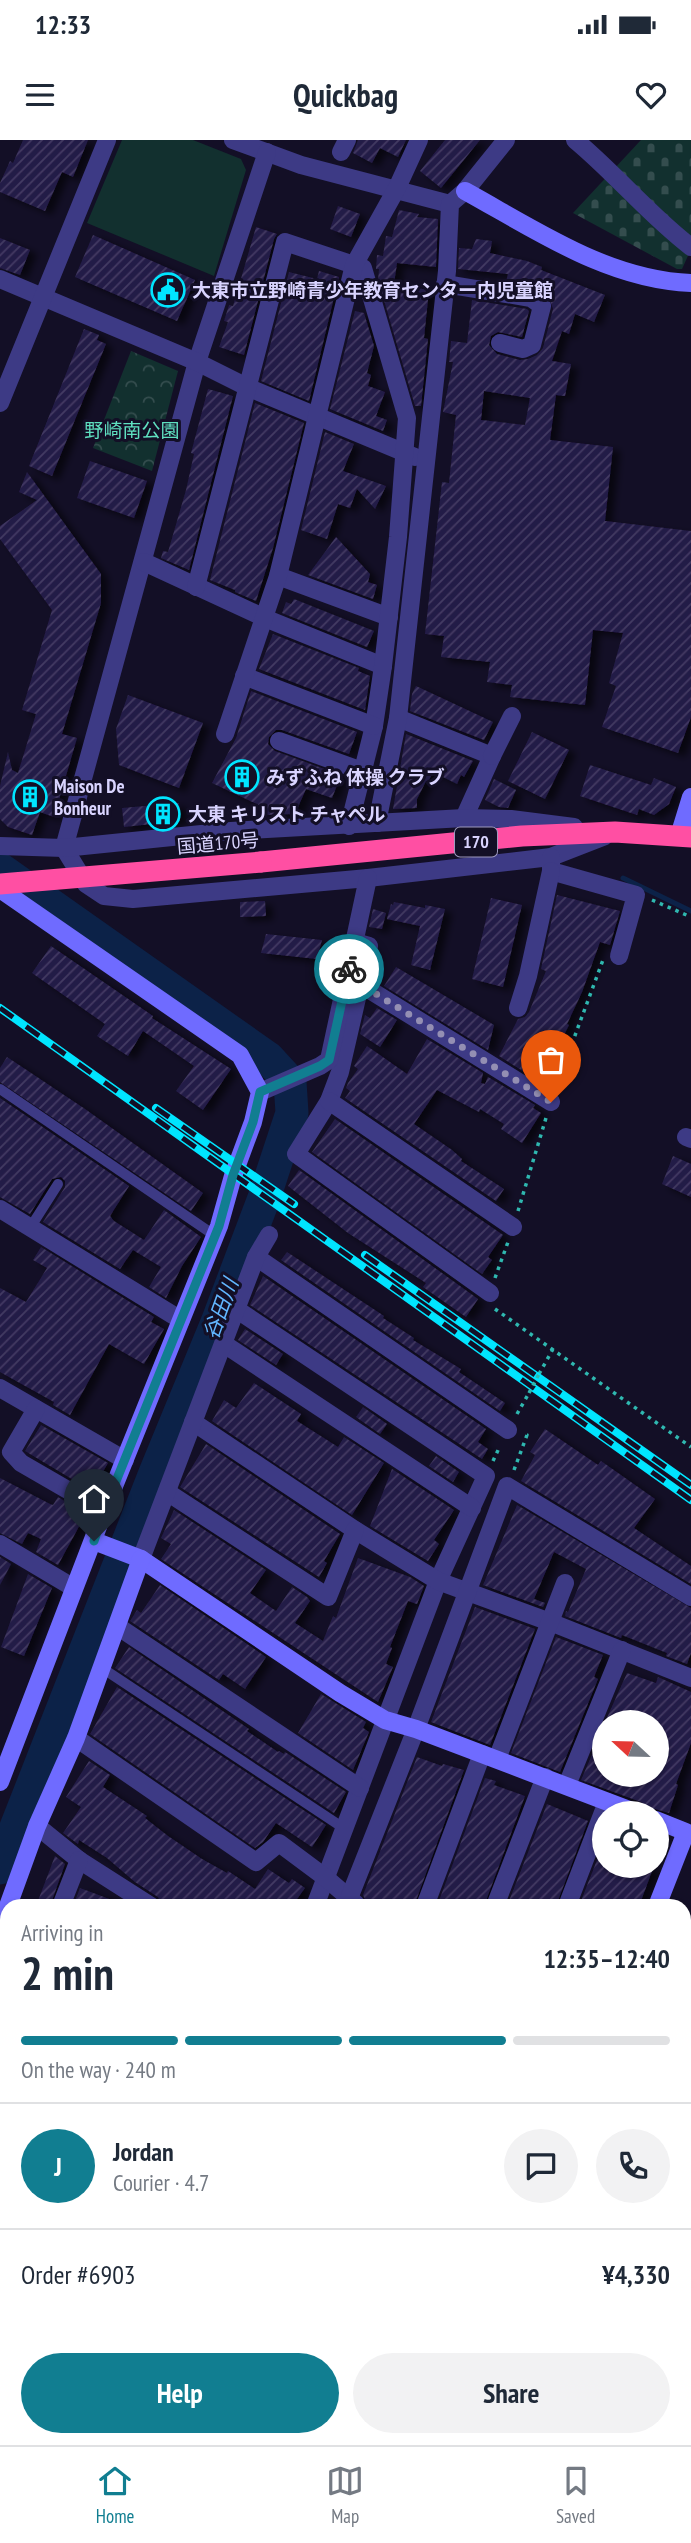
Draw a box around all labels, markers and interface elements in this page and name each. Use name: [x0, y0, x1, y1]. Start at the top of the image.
text: 12:33: [35, 8, 91, 41]
text: Quickbag: [293, 74, 398, 116]
icon: menu: [21, 76, 59, 114]
icon: heart: [632, 76, 670, 114]
public building icon: 大東市立野崎青少年教育センター内児童館: [149, 271, 187, 309]
place label: 大東市立野崎青少年教育センター内児童館: [192, 278, 553, 302]
park label: 野崎南公園: [84, 418, 180, 442]
building icon: みずふね 体操 クラブ: [223, 758, 261, 796]
place label: みずふね 体操 クラブ: [266, 765, 445, 789]
place label: Maison De Bonheur: [54, 774, 125, 820]
building icon: Maison De Bonheur: [11, 778, 49, 816]
building icon: 大東 キリスト チャペル: [144, 795, 182, 833]
place label: 大東 キリスト チャペル: [188, 802, 386, 826]
street label: 国道170号: [176, 827, 260, 859]
road number: 170: [455, 828, 497, 856]
courier: [314, 934, 384, 1004]
icon: bike: [330, 950, 368, 988]
pin: [521, 1030, 581, 1102]
icon: bag: [532, 1041, 570, 1079]
water label: 谷田川: [197, 1273, 245, 1343]
pin: [64, 1469, 124, 1541]
icon: home: [75, 1480, 113, 1518]
north arrow: [592, 1710, 668, 1787]
map controls: [592, 1710, 669, 1878]
button: locate: [592, 1801, 669, 1878]
text: Arriving in: [21, 1918, 103, 1947]
text: 12:35–12:40: [543, 1942, 670, 1975]
text: 2 min: [21, 1943, 114, 2003]
text: On the way · 240 m: [21, 2055, 176, 2084]
button: chat: [504, 2129, 578, 2203]
button: phone: [596, 2129, 670, 2203]
text: Jordan: [113, 2135, 174, 2168]
text: J: [54, 2150, 62, 2183]
text: Courier · 4.7: [113, 2168, 209, 2197]
text: Order #6903: [21, 2258, 136, 2291]
text: ¥4,330: [602, 2258, 670, 2291]
button: Help: [21, 2353, 339, 2433]
button: Share: [353, 2353, 670, 2433]
tab: Home: [96, 2462, 134, 2528]
tab: Map: [326, 2462, 364, 2528]
tab: Saved: [556, 2462, 595, 2528]

